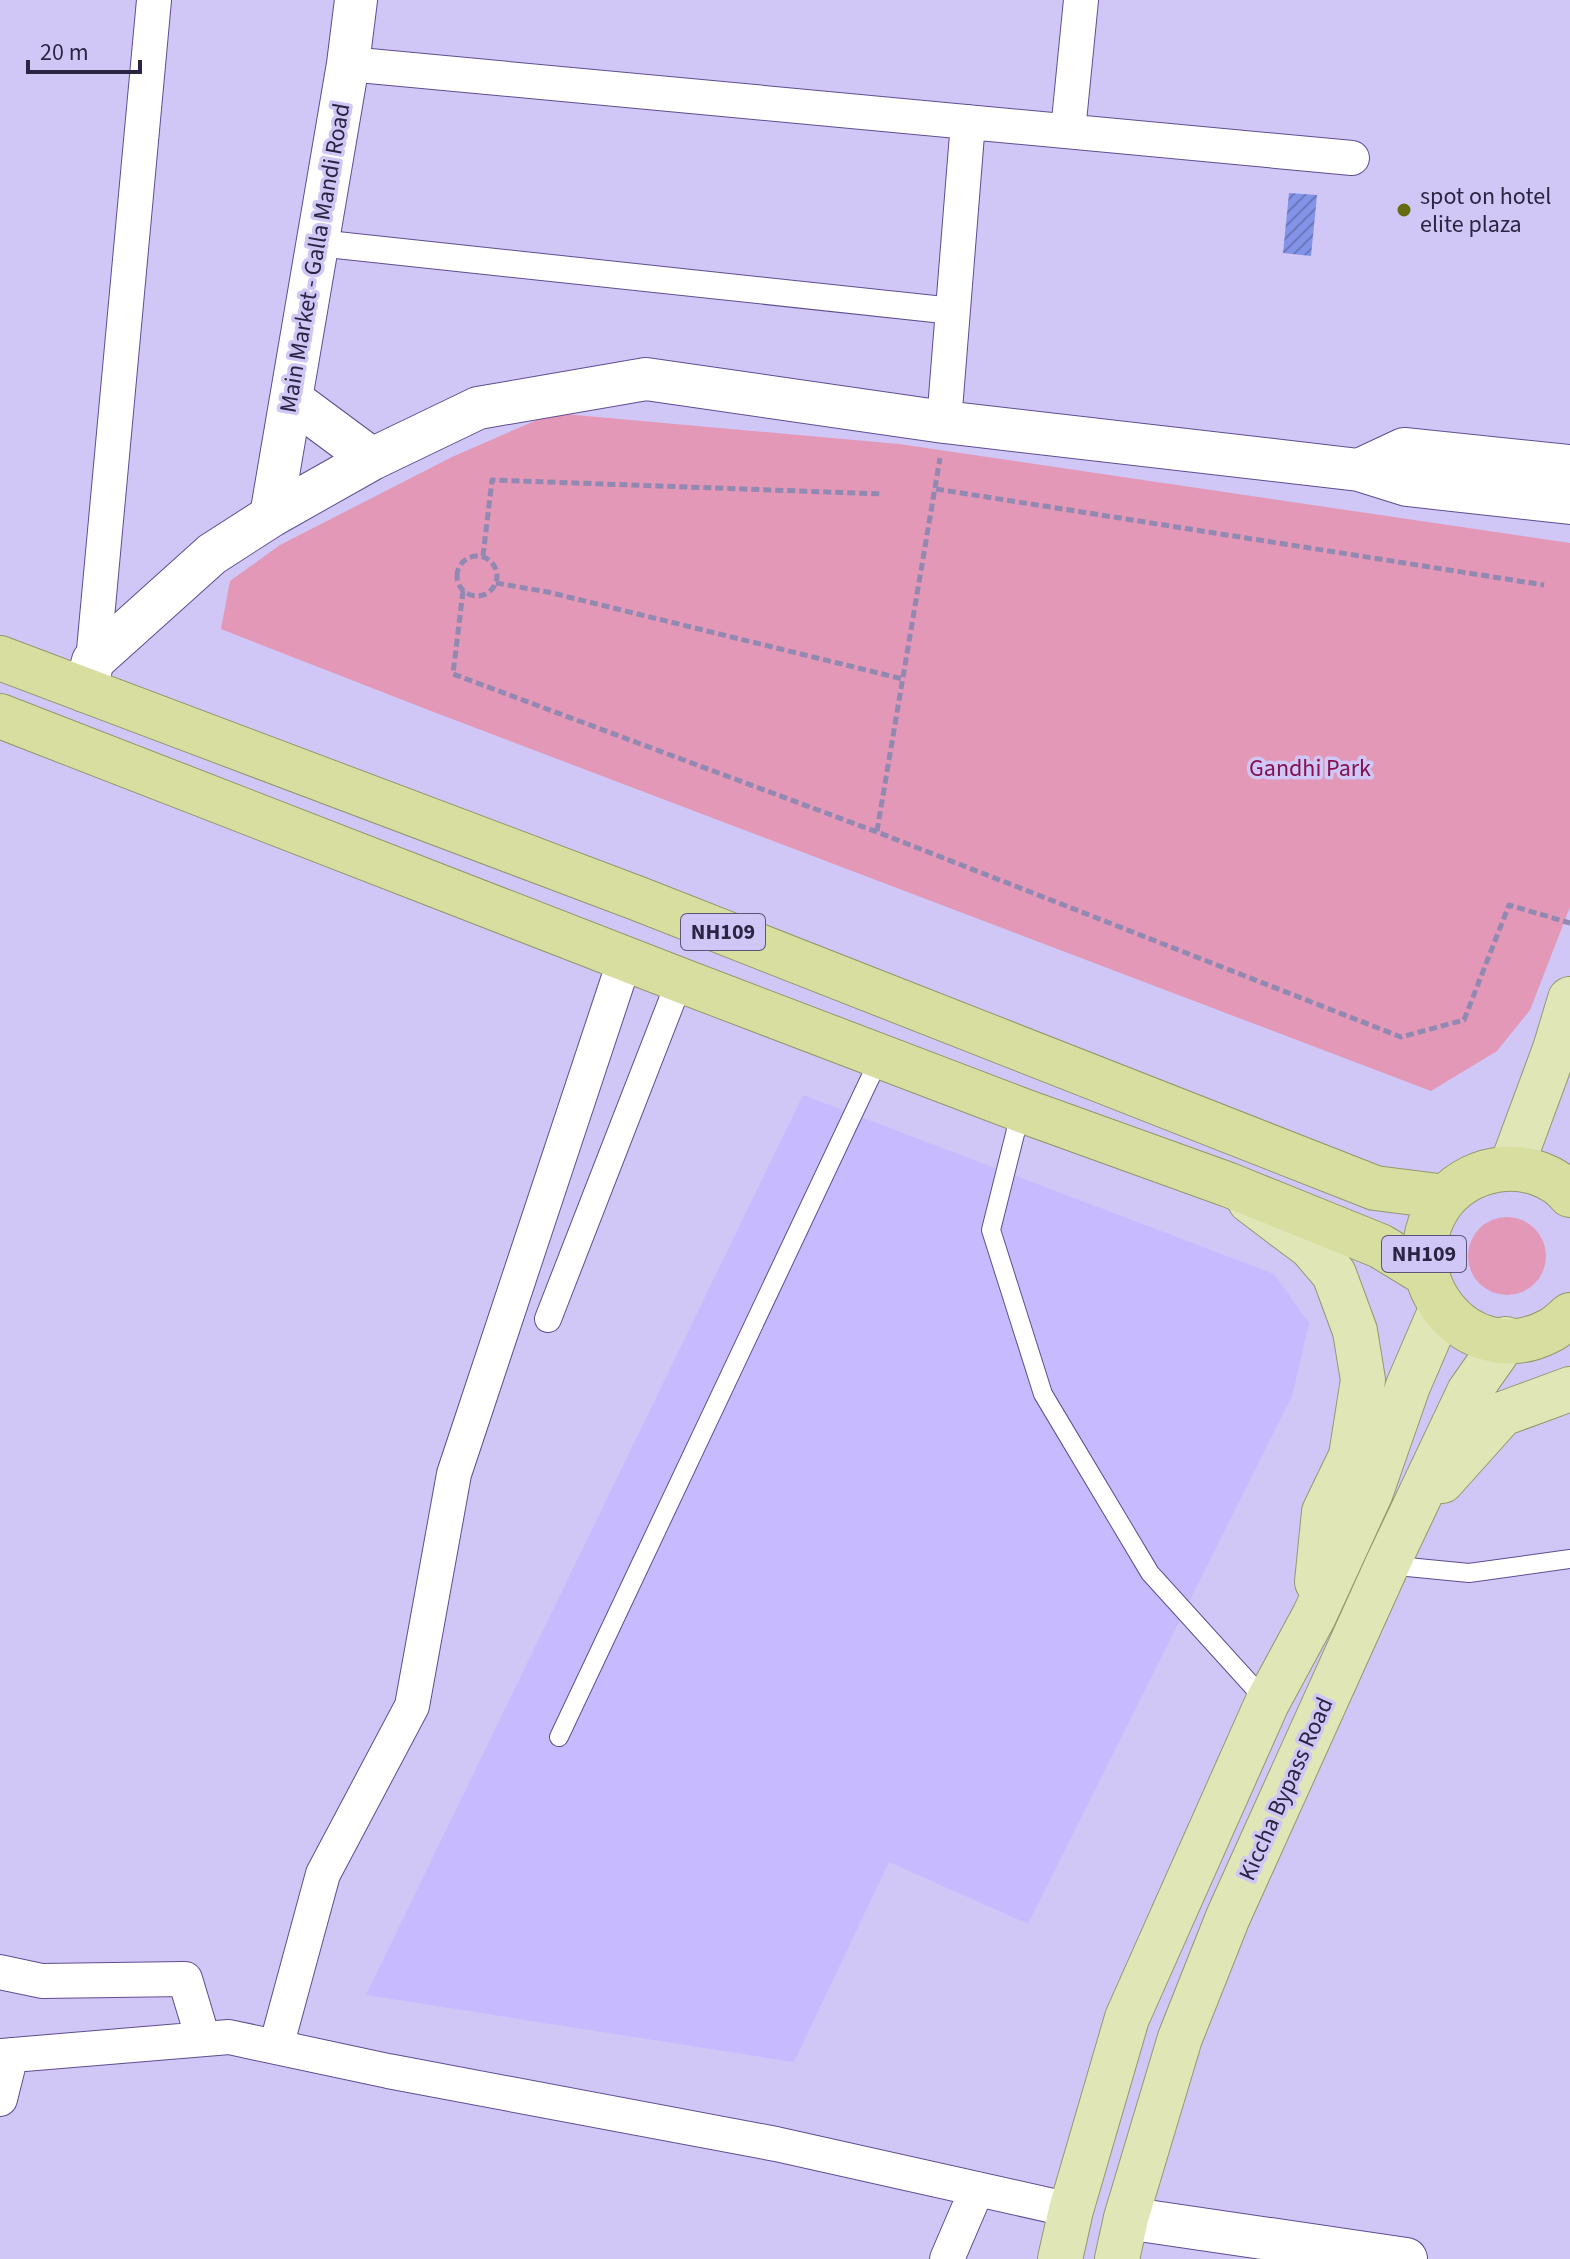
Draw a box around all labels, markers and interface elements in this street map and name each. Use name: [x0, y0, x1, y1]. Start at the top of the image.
scale bar: [28, 24, 140, 74]
text: 20 m: [40, 35, 89, 70]
street label: Main Market - Galla Mandi Road: [271, 100, 359, 416]
place label: spot on hotel elite plaza: [1420, 179, 1551, 242]
marker: spot on hotel elite plaza: [1395, 201, 1413, 219]
park label: Gandhi Park: [1249, 751, 1371, 786]
road number: NH109: [681, 914, 765, 950]
road number: NH109: [1382, 1236, 1466, 1272]
street label: Kiccha Bypass Road: [1230, 1692, 1342, 1886]

